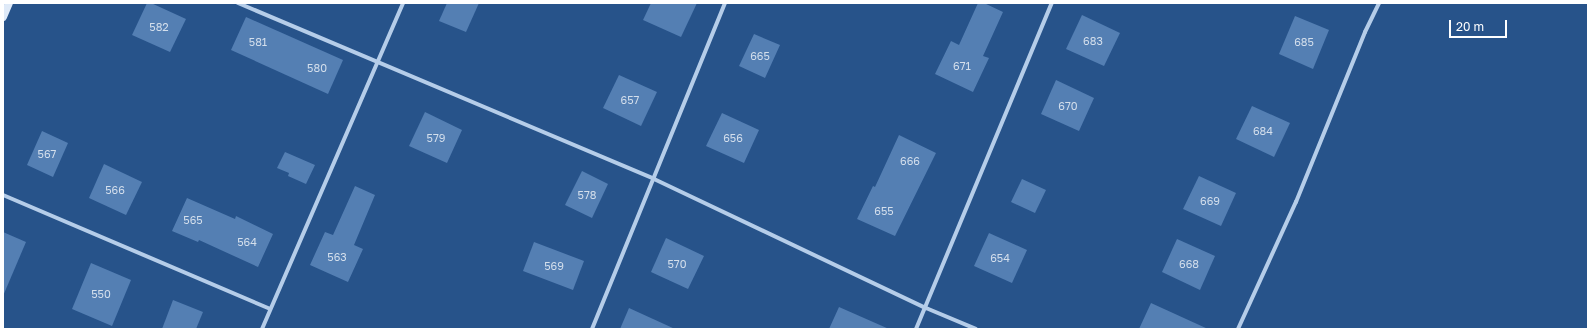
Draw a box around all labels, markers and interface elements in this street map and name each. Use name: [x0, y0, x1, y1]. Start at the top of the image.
scale bar: [1451, 12, 1509, 38]
text: 20 m: [1456, 19, 1484, 34]
house number: 582: [149, 20, 169, 34]
house number: 683: [1083, 34, 1103, 48]
house number: 581: [249, 35, 267, 49]
house number: 685: [1294, 35, 1314, 49]
house number: 665: [750, 49, 770, 63]
house number: 671: [953, 59, 971, 73]
house number: 580: [307, 61, 327, 75]
house number: 657: [621, 93, 639, 107]
house number: 670: [1058, 99, 1078, 113]
house number: 684: [1253, 124, 1273, 138]
house number: 579: [427, 131, 445, 145]
house number: 656: [723, 131, 743, 145]
house number: 567: [38, 147, 56, 161]
house number: 666: [900, 154, 920, 168]
house number: 566: [105, 183, 125, 197]
house number: 578: [578, 188, 596, 202]
house number: 669: [1200, 194, 1220, 208]
house number: 655: [874, 204, 894, 218]
house number: 565: [183, 213, 203, 227]
house number: 564: [237, 235, 257, 249]
house number: 563: [327, 250, 347, 264]
house number: 654: [990, 251, 1010, 265]
house number: 570: [667, 257, 687, 271]
house number: 668: [1179, 257, 1199, 271]
house number: 569: [544, 259, 564, 273]
house number: 550: [91, 287, 111, 301]

